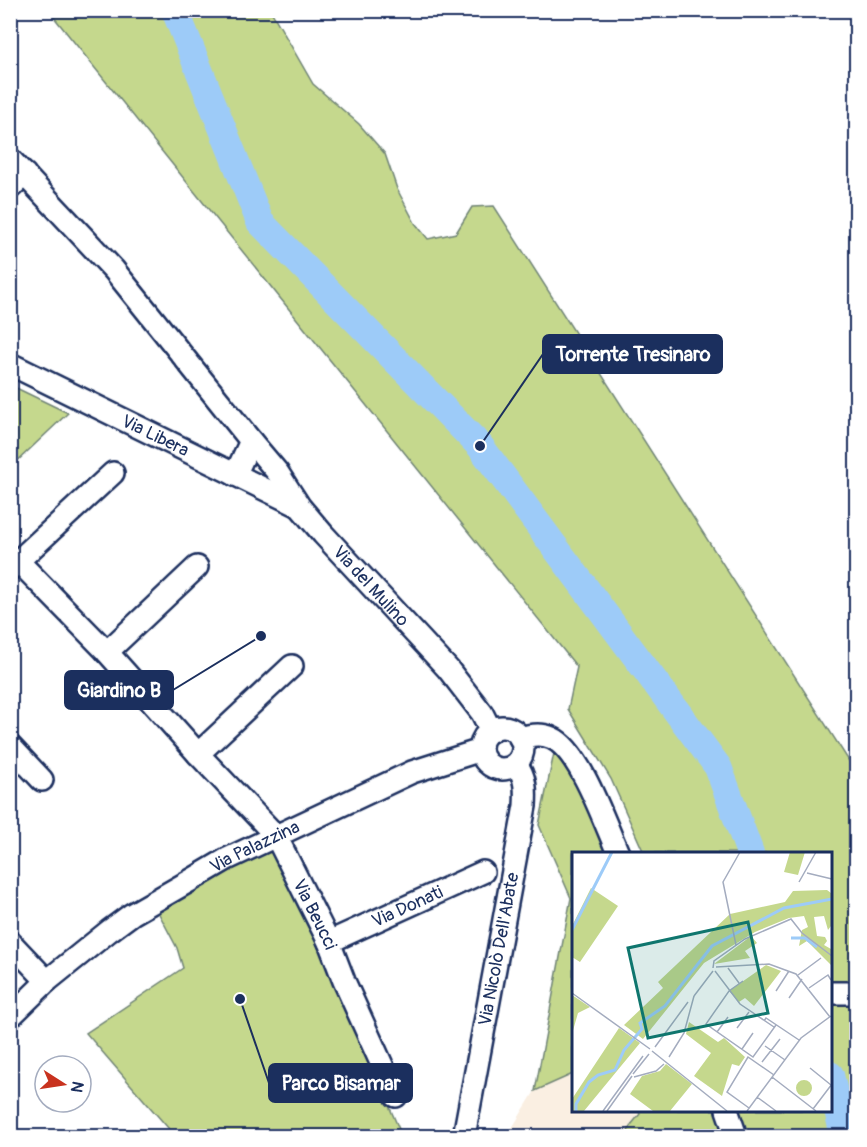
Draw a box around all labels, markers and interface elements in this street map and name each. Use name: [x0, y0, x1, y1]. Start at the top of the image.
callout: Torrente Tresinaro: [543, 335, 722, 373]
text: Torrente Tresinaro: [554, 342, 711, 367]
street label: Via Libera: [118, 409, 193, 462]
street label: Via del Mulino: [328, 541, 414, 631]
callout: Giardino B: [65, 671, 173, 709]
text: Giardino B: [77, 678, 161, 703]
street label: Via Palazzina: [206, 815, 303, 878]
inset map: [572, 852, 831, 1111]
street label: Via Nicolò Dell'Abate: [473, 871, 524, 1028]
street label: Via Beucci: [288, 875, 342, 953]
street label: Via Donati: [368, 880, 446, 933]
north arrow: [33, 1054, 93, 1114]
callout: Parco Bisamar: [269, 1064, 412, 1102]
text: Parco Bisamar: [281, 1071, 401, 1096]
text: N: [66, 1080, 88, 1094]

